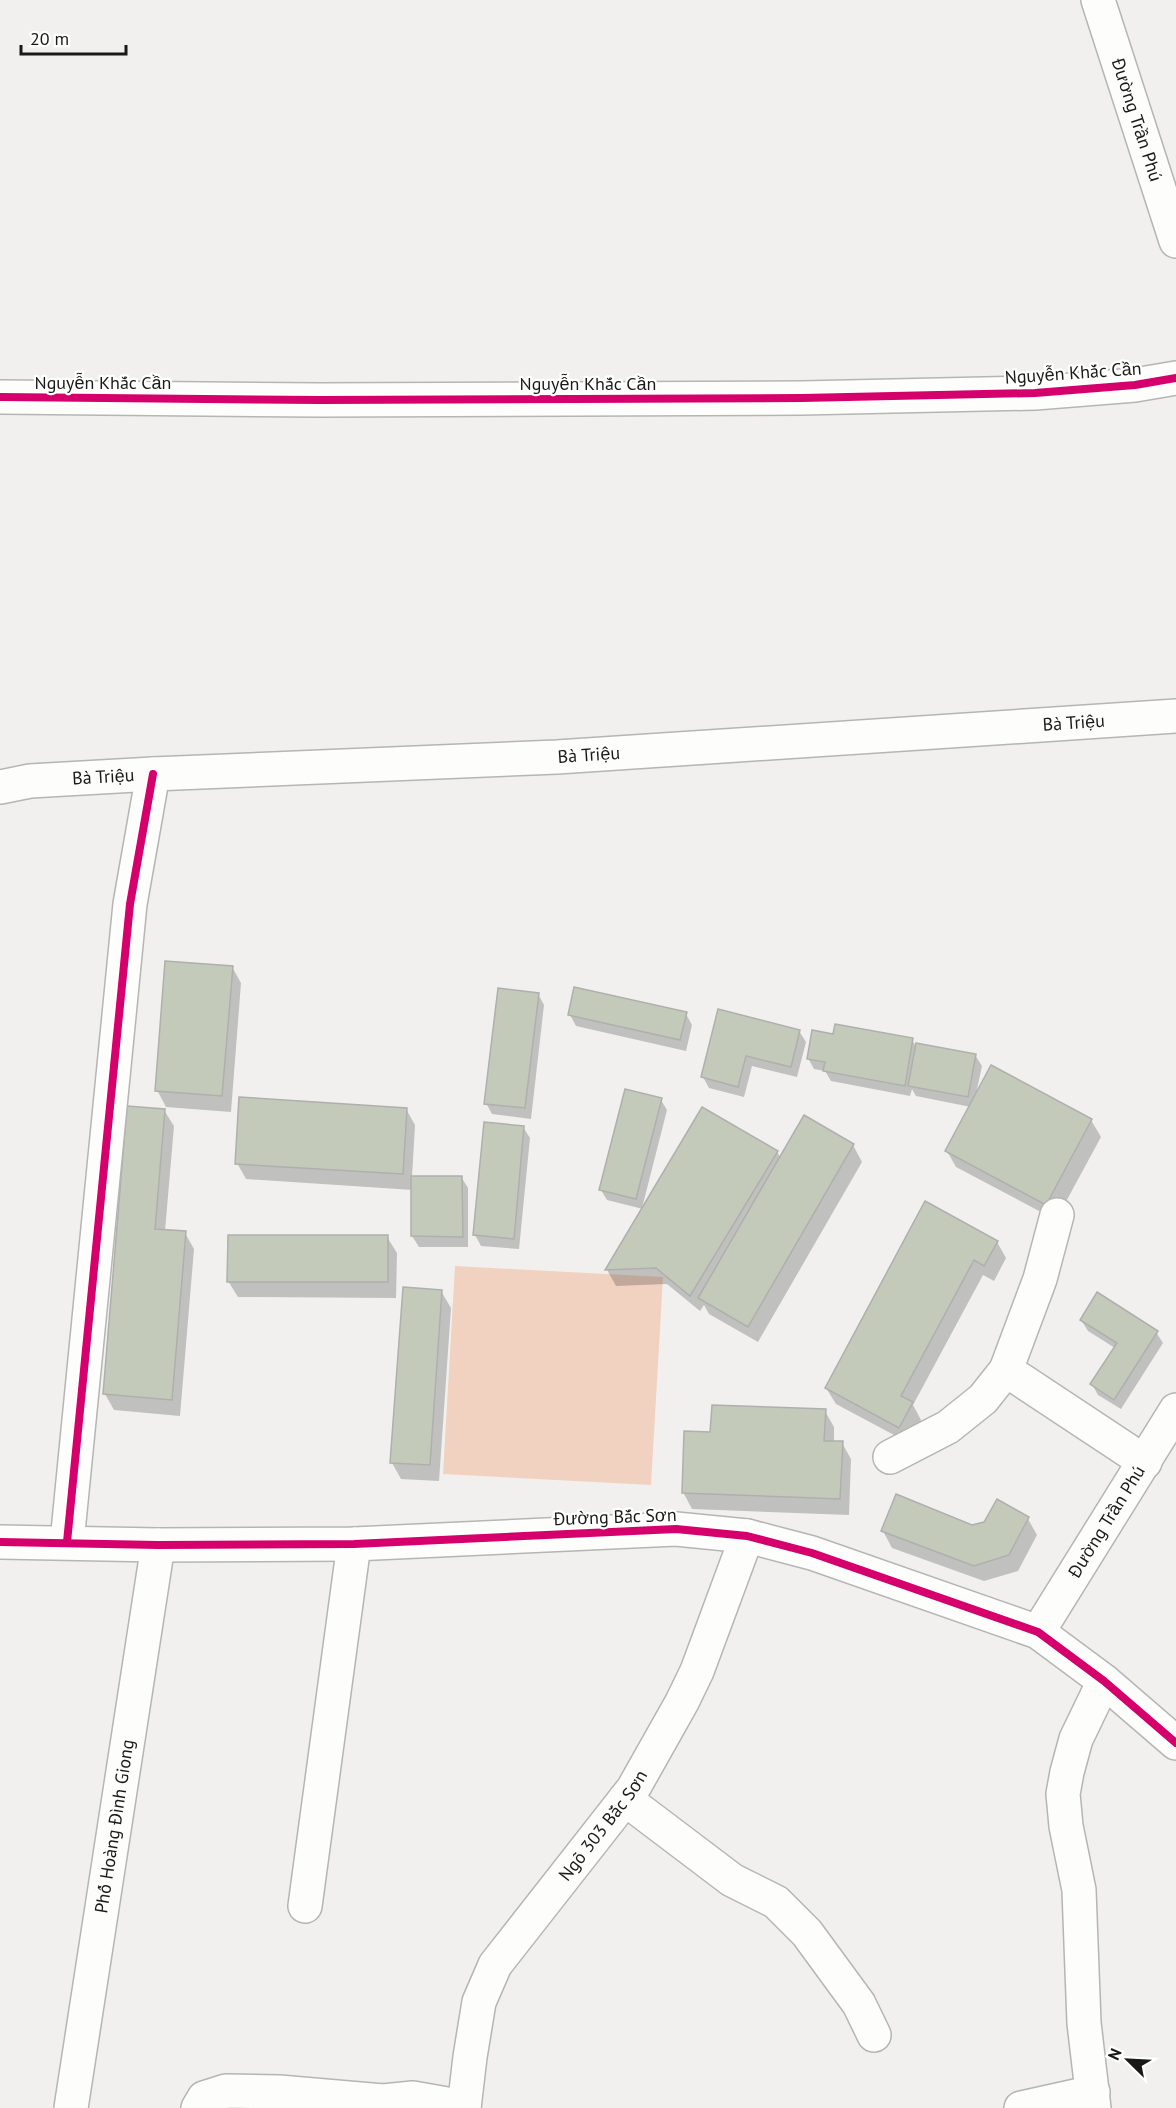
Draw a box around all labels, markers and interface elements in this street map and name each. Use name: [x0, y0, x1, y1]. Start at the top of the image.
scale bar: [21, 18, 126, 56]
text: 20 m: [30, 27, 69, 50]
street label: Đường Trần Phú: [1106, 54, 1168, 184]
street label: Nguyễn Khắc Cần: [1004, 356, 1142, 389]
street label: Nguyễn Khắc Cần: [35, 371, 171, 394]
street label: Nguyễn Khắc Cần: [520, 372, 656, 395]
street label: Bà Triệu: [1042, 709, 1106, 736]
street label: Bà Triệu: [557, 741, 621, 768]
street label: Bà Triệu: [71, 763, 135, 790]
street label: Đường Trần Phú: [1062, 1461, 1150, 1583]
street label: Đường Bắc Sơn: [552, 1503, 677, 1530]
street label: Phố Hoàng Đình Giong: [89, 1738, 139, 1915]
street label: Ngõ 303 Bắc Sơn: [553, 1766, 652, 1885]
north arrow: [1098, 2030, 1158, 2090]
text: N: [1103, 2045, 1126, 2063]

